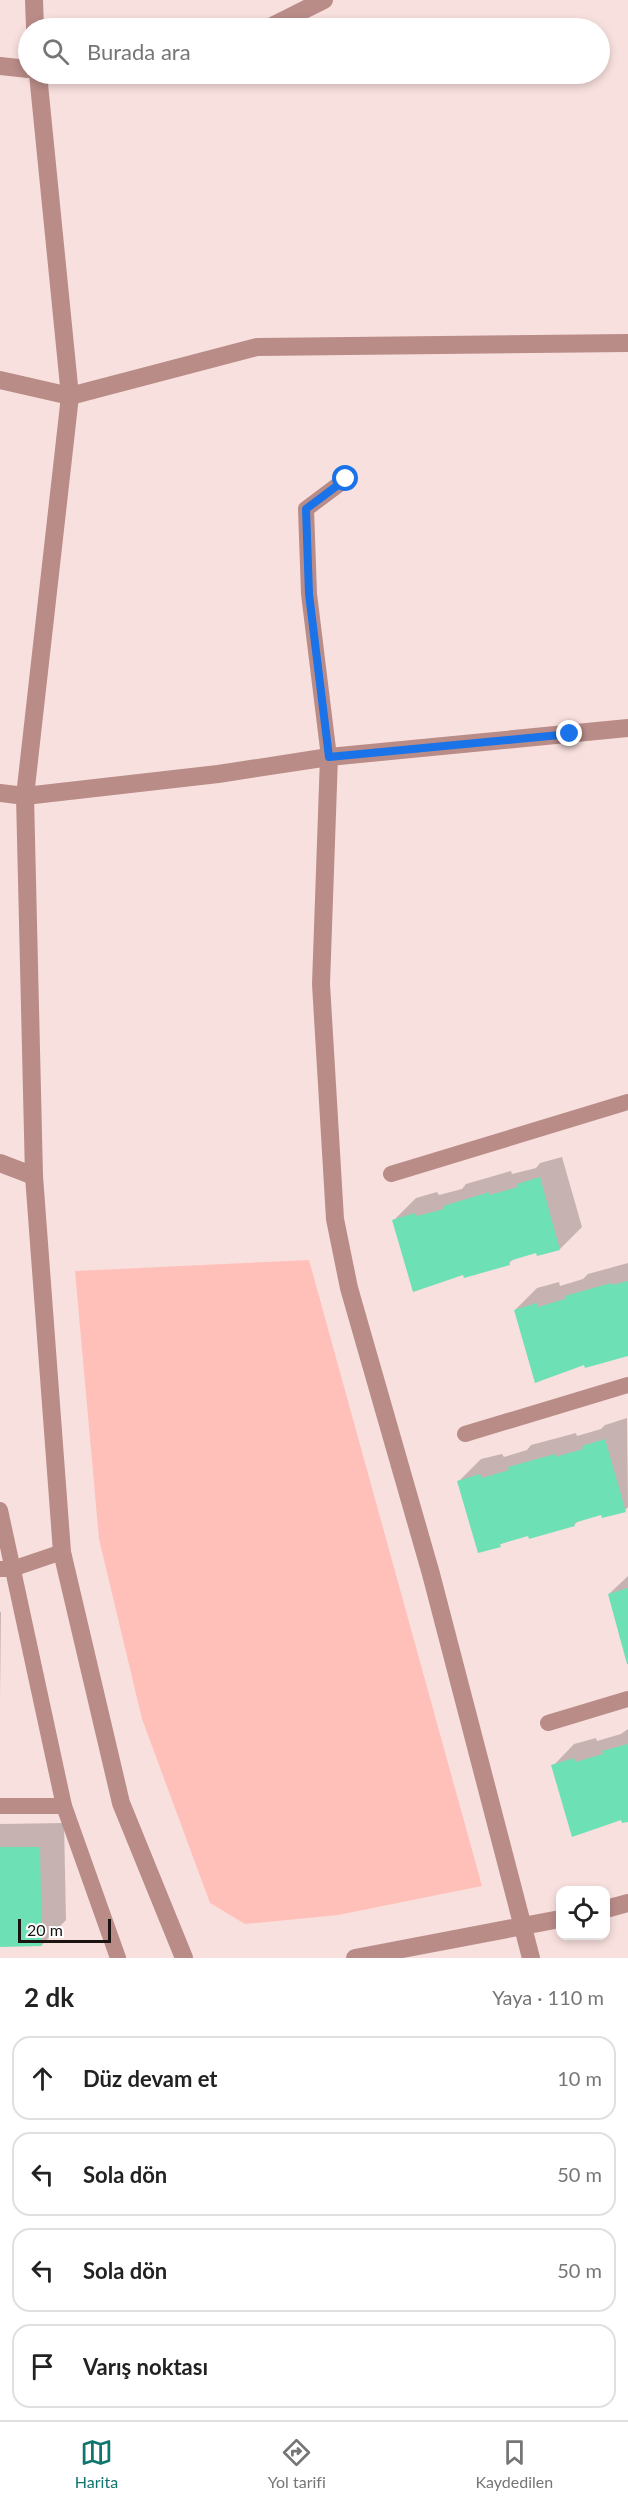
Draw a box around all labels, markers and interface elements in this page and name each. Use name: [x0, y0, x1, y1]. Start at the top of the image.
search box: [18, 18, 610, 84]
icon: search: [39, 35, 72, 68]
text: Burada ara: [87, 38, 191, 65]
route start: [332, 465, 358, 491]
route end: [556, 720, 582, 746]
map controls: [556, 1886, 610, 1940]
button: locate: [556, 1886, 610, 1940]
scale bar: [18, 1916, 111, 1944]
text: 20 m: [27, 1920, 63, 1939]
text: 2 dk: [24, 1981, 74, 2013]
text: Yaya · 110 m: [492, 1985, 604, 2009]
icon: ahead: [26, 2062, 59, 2095]
text: Düz devam et: [83, 2065, 218, 2092]
text: 10 m: [557, 2066, 602, 2090]
icon: left: [26, 2158, 59, 2191]
text: Sola dön: [83, 2161, 167, 2188]
text: 50 m: [557, 2162, 602, 2186]
icon: left: [26, 2254, 59, 2287]
text: Sola dön: [83, 2257, 167, 2284]
text: 50 m: [557, 2258, 602, 2282]
icon: arrive: [26, 2350, 59, 2383]
text: Varış noktası: [83, 2353, 208, 2380]
tab: Harita: [75, 2436, 118, 2491]
tab: Yol tarifi: [268, 2436, 326, 2491]
tab: Kaydedilen: [475, 2436, 553, 2491]

